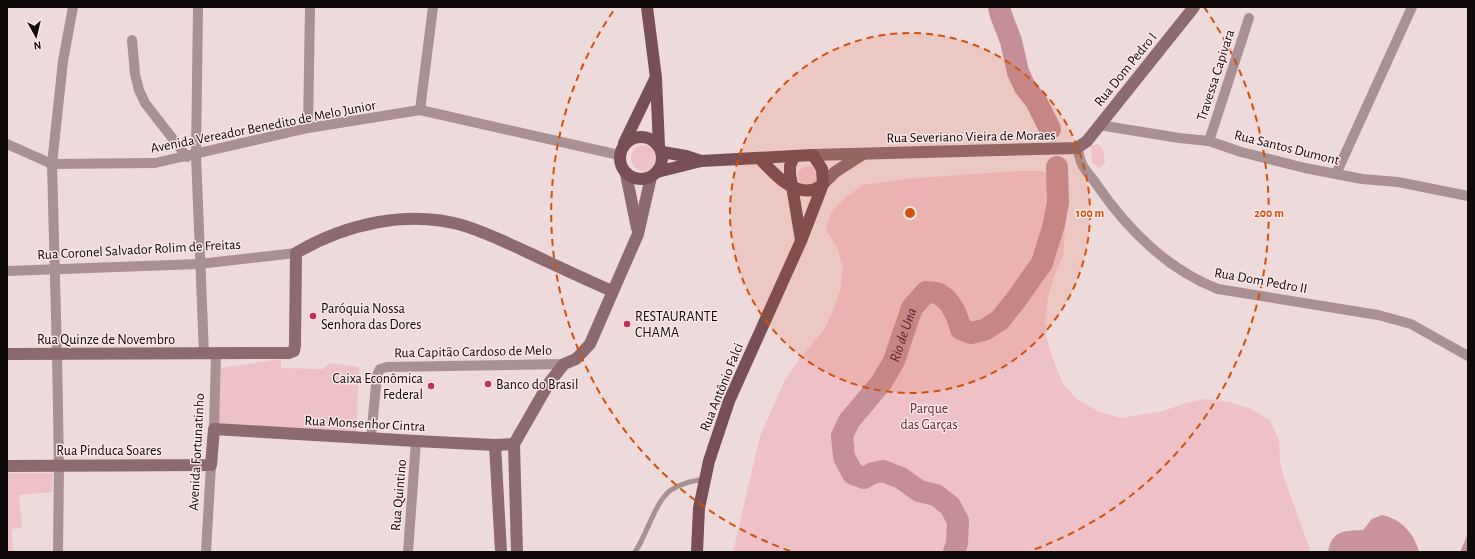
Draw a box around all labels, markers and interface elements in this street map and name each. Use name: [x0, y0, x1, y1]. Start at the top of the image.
north arrow: [16, 16, 56, 56]
street label: Travessa Capivara: [1195, 27, 1237, 123]
street label: Rua Dom Pedro I: [1092, 30, 1160, 109]
text: N: [33, 39, 42, 51]
street label: Avenida Vereador Benedito de Melo Junior: [149, 98, 377, 156]
street label: Rua Santos Dumont: [1233, 128, 1341, 168]
street label: Rua Severiano Vieira de Moraes: [886, 129, 1056, 145]
centre of rings: [903, 206, 917, 220]
text: 100 m: [1076, 207, 1104, 219]
text: 200 m: [1254, 207, 1284, 219]
street label: Rua Coronel Salvador Rolim de Freitas: [37, 238, 241, 262]
street label: Rua Dom Pedro II: [1213, 266, 1308, 296]
place label: Paróquia Nossa Senhora das Dores: [321, 302, 421, 332]
water label: Rio de Una: [887, 306, 919, 364]
place label: RESTAURANTE CHAMA: [635, 310, 718, 340]
marker: Paróquia Nossa Senhora das Dores: [308, 311, 318, 321]
marker: RESTAURANTE CHAMA: [622, 319, 632, 329]
street label: Rua Quinze de Novembro: [37, 333, 175, 347]
street label: Rua Antônio Falci: [698, 341, 746, 433]
street label: Rua Capitão Cardoso de Melo: [394, 344, 552, 360]
place label: Caixa Econômica Federal: [333, 372, 424, 402]
place label: Banco do Brasil: [496, 378, 578, 392]
marker: Banco do Brasil: [483, 379, 493, 389]
marker: Caixa Econômica Federal: [426, 381, 436, 391]
street label: Avenida Fortunatinho: [187, 393, 207, 511]
park label: Parque das Garças: [900, 402, 958, 432]
street label: Rua Monsenhor Cintra: [304, 414, 426, 434]
street label: Rua Pinduca Soares: [56, 444, 162, 458]
street label: Rua Quintino: [389, 458, 409, 532]

